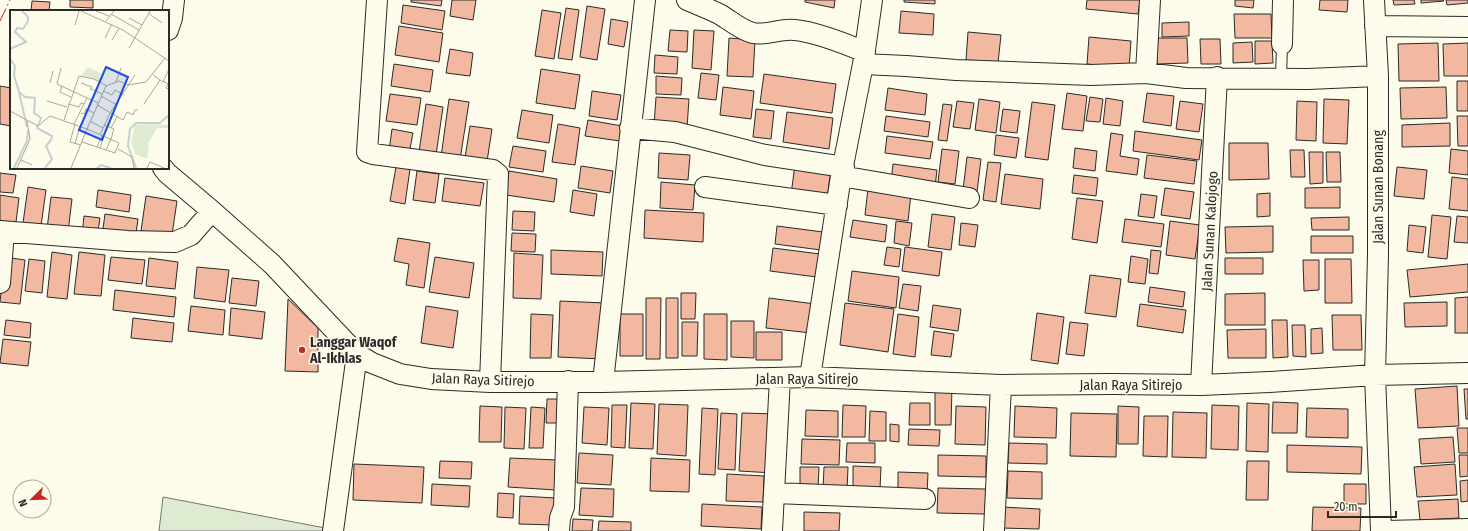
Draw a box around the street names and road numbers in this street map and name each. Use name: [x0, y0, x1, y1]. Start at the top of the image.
street label: Jalan Sunan Bonang: [1370, 130, 1387, 244]
street label: Jalan Sunan Kalojogo: [1198, 170, 1222, 292]
street label: Jalan Raya Sitirejo: [431, 370, 535, 390]
street label: Jalan Raya Sitirejo: [756, 371, 858, 388]
street label: Jalan Raya Sitirejo: [1080, 377, 1182, 394]

